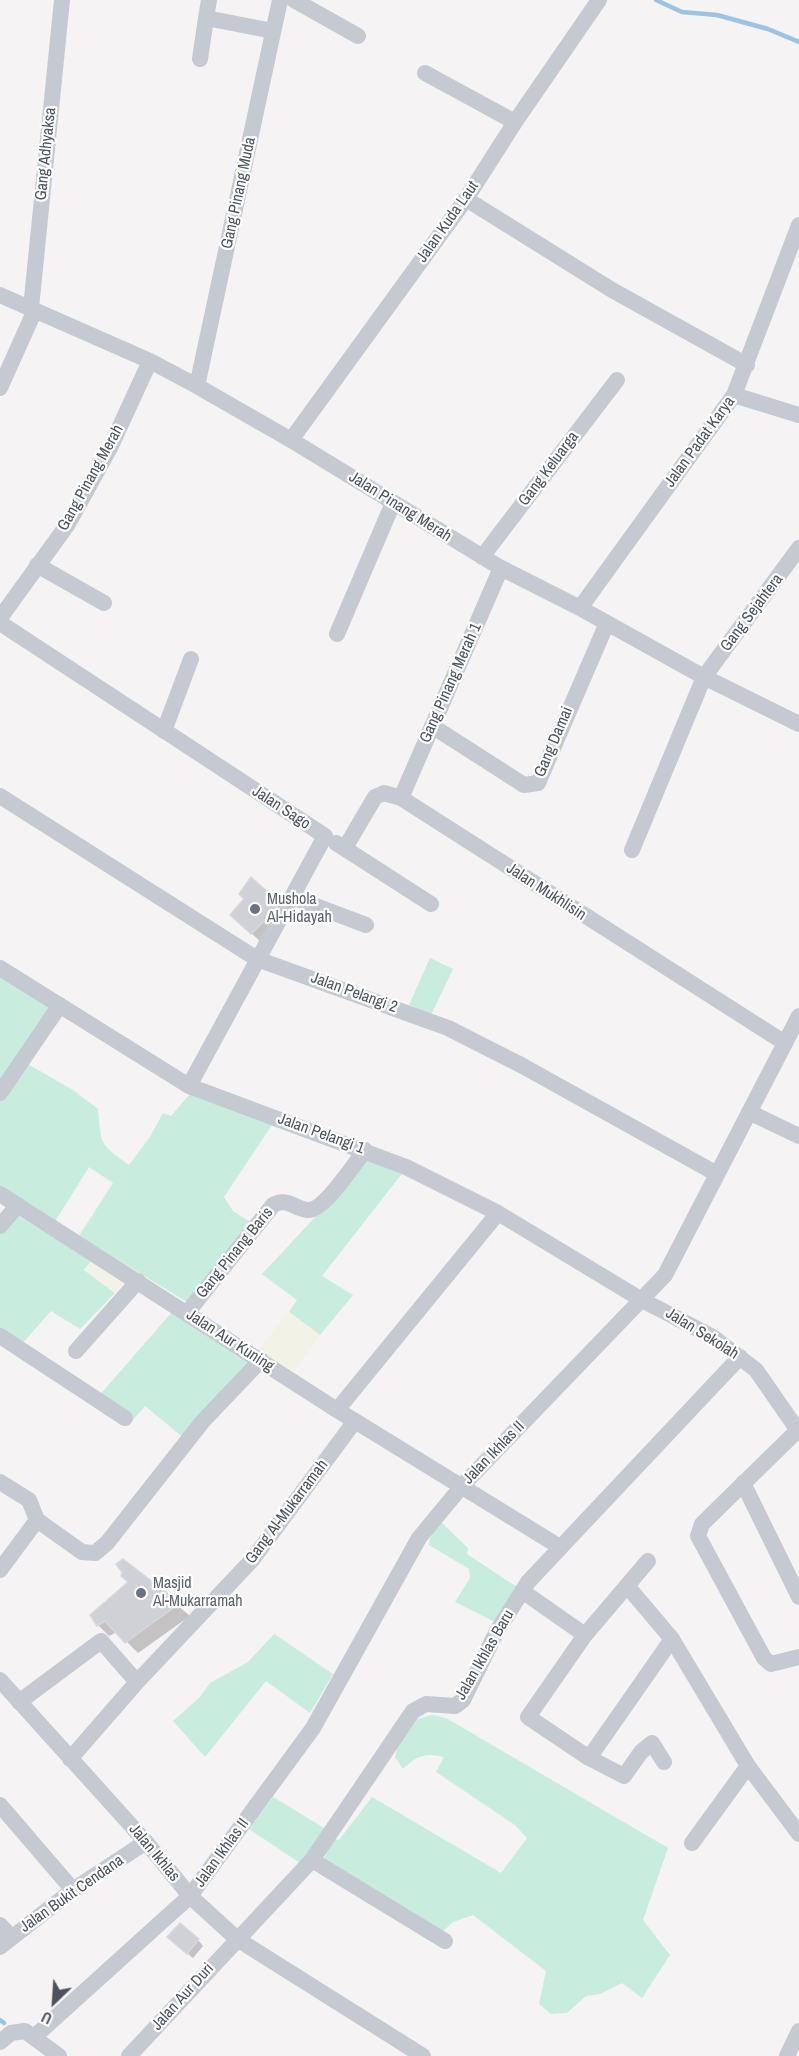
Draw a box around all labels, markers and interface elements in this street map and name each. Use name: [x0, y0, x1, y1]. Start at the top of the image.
street label: Gang Adhyaksa: [32, 107, 60, 201]
street label: Gang Pinang Muda: [218, 135, 260, 251]
street label: Jalan Kuda Laut: [413, 178, 483, 266]
street label: Jalan Padat Karya: [661, 393, 739, 491]
street label: Gang Pinang Merah: [54, 422, 128, 534]
street label: Gang Keluarga: [515, 428, 583, 510]
street label: Jalan Pinang Merah: [345, 468, 455, 546]
street label: Gang Sejahtera: [717, 571, 787, 655]
street label: Gang Pinang Merah 1: [416, 620, 486, 746]
street label: Gang Damai: [531, 704, 577, 780]
street label: Jalan Sago: [248, 782, 314, 834]
street label: Jalan Mukhlisin: [503, 859, 589, 925]
place label: Mushola Al-Hidayah: [267, 890, 332, 928]
marker: Mushola Al-Hidayah: [248, 902, 262, 916]
street label: Jalan Pelangi 2: [308, 969, 400, 1017]
street label: Jalan Pelangi 1: [275, 1110, 367, 1158]
street label: Gang Pinang Baris: [192, 1204, 278, 1302]
street label: Jalan Sekolah: [662, 1304, 742, 1364]
street label: Jalan Aur Kuning: [183, 1306, 277, 1376]
street label: Jalan Ikhlas II: [459, 1417, 529, 1489]
street label: Gang Al-Mukarramah: [242, 1456, 332, 1568]
place label: Masjid Al-Mukarramah: [153, 1574, 243, 1612]
marker: Masjid Al-Mukarramah: [134, 1586, 148, 1600]
street label: Jalan Ikhlas Baru: [452, 1607, 518, 1703]
street label: Jalan Ikhlas II: [191, 1815, 253, 1891]
street label: Jalan Ikhlas: [124, 1820, 184, 1886]
street label: Jalan Bukit Cendana: [17, 1851, 127, 1937]
street label: Jalan Aur Duri: [148, 1959, 218, 2035]
north arrow: [24, 1972, 84, 2032]
text: U: [37, 2006, 55, 2030]

